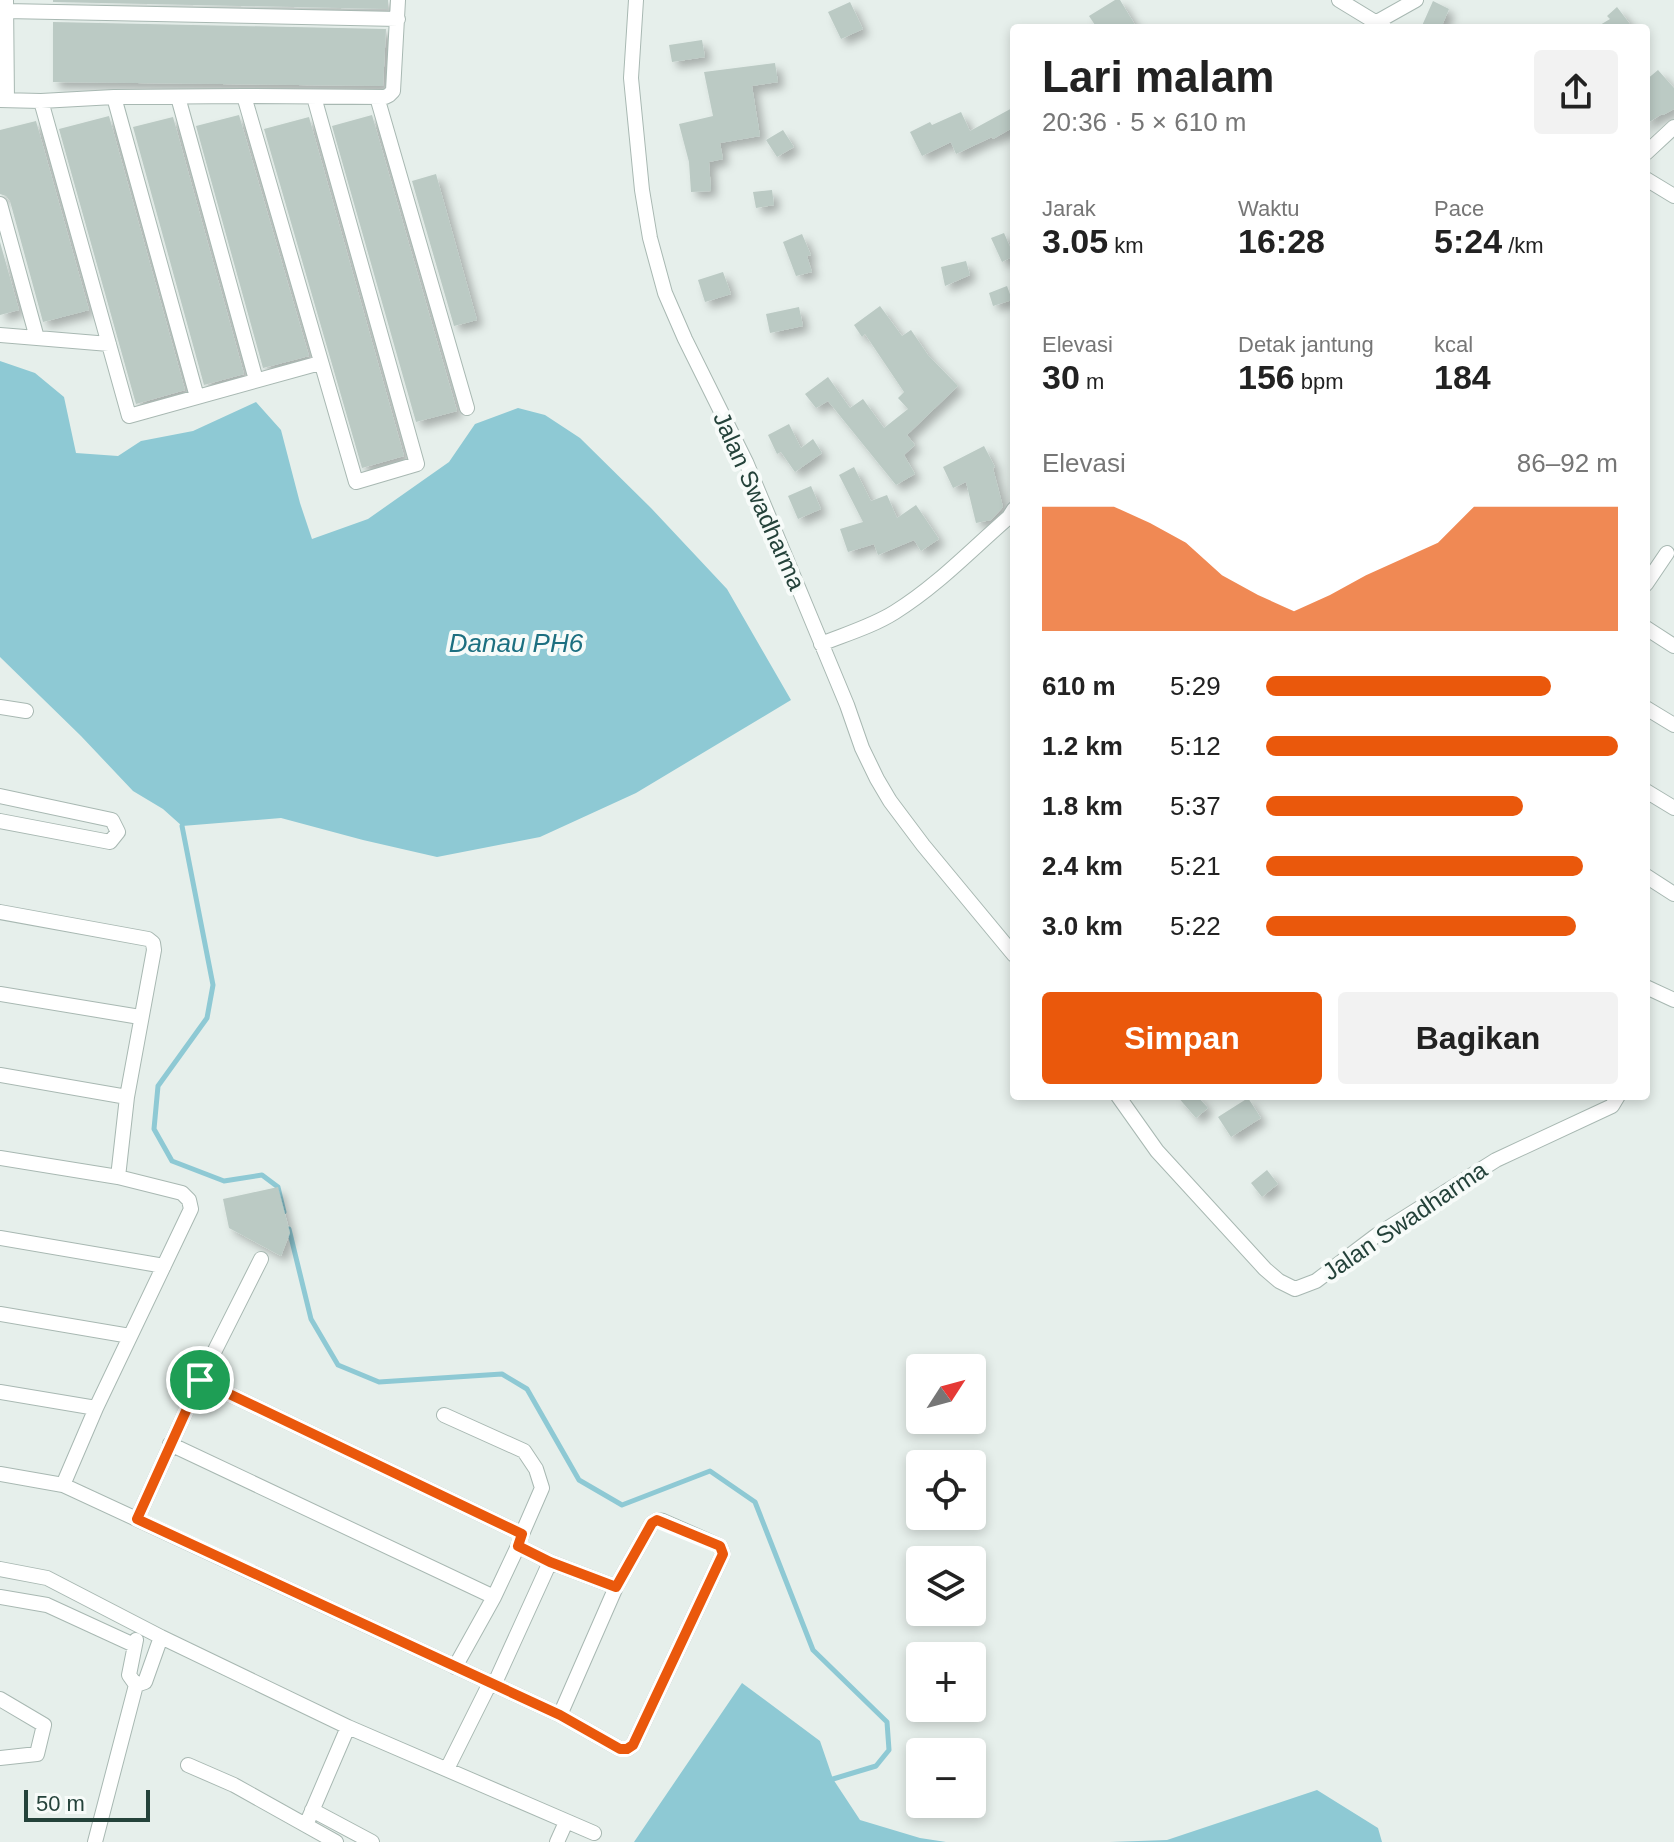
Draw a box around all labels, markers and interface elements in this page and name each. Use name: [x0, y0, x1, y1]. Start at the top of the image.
button: share: [1534, 50, 1618, 134]
text: Lari malam: [1042, 52, 1274, 101]
text: 20:36 · 5 × 610 m: [1042, 107, 1247, 137]
text: Jarak: [1042, 196, 1096, 221]
text: Waktu: [1238, 196, 1300, 221]
text: Pace: [1434, 196, 1484, 221]
text: 3.05: [1042, 222, 1108, 260]
text: 16:28: [1238, 222, 1325, 260]
text: 5:24: [1434, 222, 1502, 260]
text: km: [1108, 233, 1144, 258]
text: /km: [1502, 233, 1544, 258]
text: Elevasi: [1042, 332, 1113, 357]
text: Detak jantung: [1238, 332, 1374, 357]
text: kcal: [1434, 332, 1473, 357]
text: 30: [1042, 358, 1080, 396]
text: 156: [1238, 358, 1295, 396]
text: 184: [1434, 358, 1491, 396]
text: m: [1080, 369, 1104, 394]
text: bpm: [1295, 369, 1344, 394]
street label: Jalan Swadharma: [708, 408, 811, 595]
text: Elevasi: [1042, 448, 1126, 478]
text: 86–92 m: [1517, 448, 1618, 478]
water label: Danau PH6: [449, 628, 584, 658]
text: 610 m: [1042, 671, 1116, 701]
text: 5:29: [1170, 671, 1221, 701]
text: 1.2 km: [1042, 731, 1123, 761]
text: 5:12: [1170, 731, 1221, 761]
text: 1.8 km: [1042, 791, 1123, 821]
text: 5:37: [1170, 791, 1221, 821]
text: 2.4 km: [1042, 851, 1123, 881]
text: 5:21: [1170, 851, 1221, 881]
text: 3.0 km: [1042, 911, 1123, 941]
text: 5:22: [1170, 911, 1221, 941]
button: Simpan: [1042, 992, 1322, 1084]
button: Bagikan: [1338, 992, 1618, 1084]
street label: Jalan Swadharma: [1318, 1155, 1492, 1285]
pin: [166, 1346, 234, 1414]
north arrow: [906, 1354, 986, 1434]
map controls: [906, 1354, 986, 1818]
icon: arrive: [178, 1358, 222, 1402]
button: locate: [906, 1450, 986, 1530]
button: layers: [906, 1546, 986, 1626]
button: +: [906, 1642, 986, 1722]
button: −: [906, 1738, 986, 1818]
scale bar: [24, 1786, 150, 1822]
text: 50 m: [36, 1791, 85, 1816]

